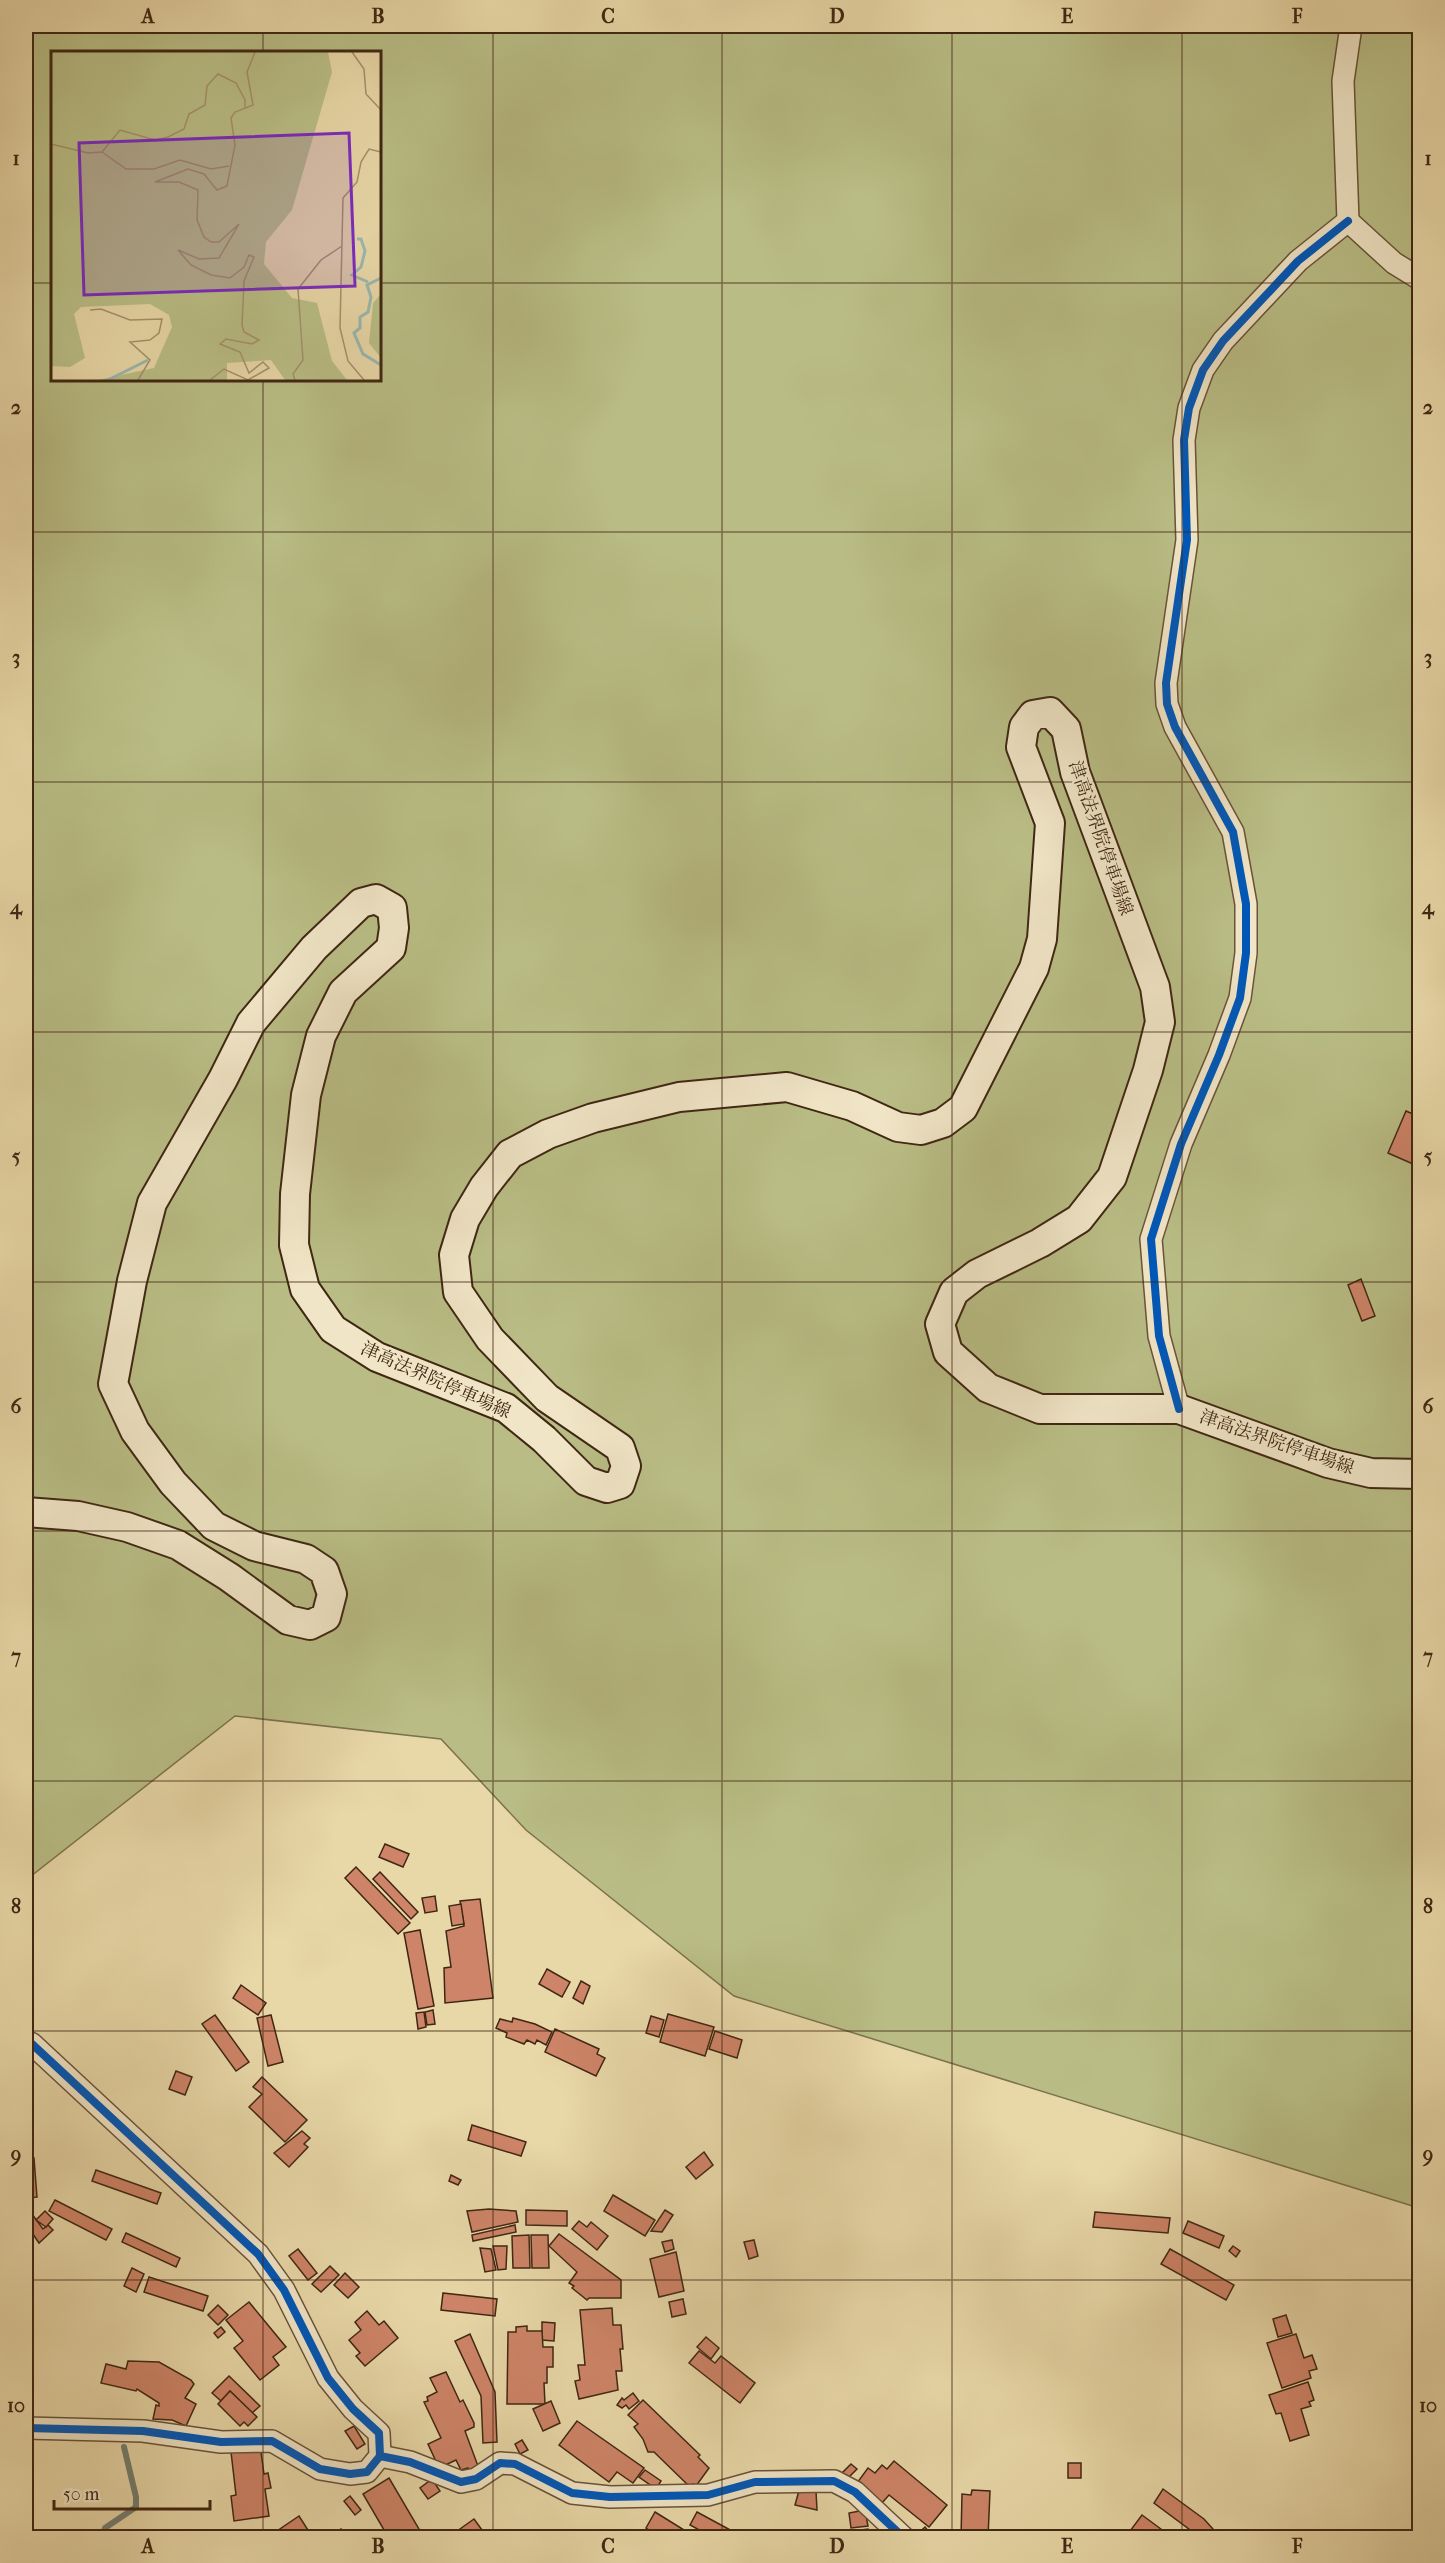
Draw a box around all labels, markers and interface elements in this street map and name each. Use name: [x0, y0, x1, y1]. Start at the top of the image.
text: A: [140, 5, 156, 28]
text: B: [371, 5, 385, 28]
text: C: [601, 5, 615, 28]
text: D: [829, 5, 845, 28]
text: E: [1061, 5, 1073, 28]
text: F: [1291, 5, 1303, 28]
inset map: [51, 51, 381, 381]
text: 1: [12, 147, 20, 170]
text: 1: [1424, 147, 1432, 170]
text: 2: [11, 396, 21, 419]
text: 2: [1423, 396, 1433, 419]
text: 3: [12, 646, 20, 669]
text: 3: [1424, 646, 1432, 669]
street label: 津高法界院停車場線: [1064, 758, 1137, 918]
text: 4: [9, 896, 23, 920]
text: 4: [1421, 896, 1435, 920]
text: 5: [12, 1145, 21, 1168]
text: 5: [1424, 1145, 1433, 1168]
street label: 津高法界院停車場線: [358, 1338, 514, 1423]
text: 6: [11, 1395, 23, 1418]
text: 6: [1423, 1395, 1435, 1418]
street label: 津高法界院停車場線: [1197, 1406, 1357, 1479]
text: 7: [10, 1645, 21, 1668]
text: 7: [1422, 1645, 1433, 1668]
text: 8: [11, 1895, 21, 1918]
text: 8: [1423, 1895, 1433, 1918]
text: 9: [10, 2144, 21, 2167]
text: 9: [1422, 2144, 1433, 2167]
text: 10: [7, 2394, 25, 2417]
text: 10: [1419, 2394, 1437, 2417]
scale bar: [54, 2473, 210, 2511]
text: 50 m: [63, 2484, 100, 2505]
text: A: [140, 2535, 156, 2558]
text: B: [371, 2535, 385, 2558]
text: C: [601, 2535, 615, 2558]
text: D: [829, 2535, 845, 2558]
text: E: [1061, 2535, 1073, 2558]
text: F: [1291, 2535, 1303, 2558]

